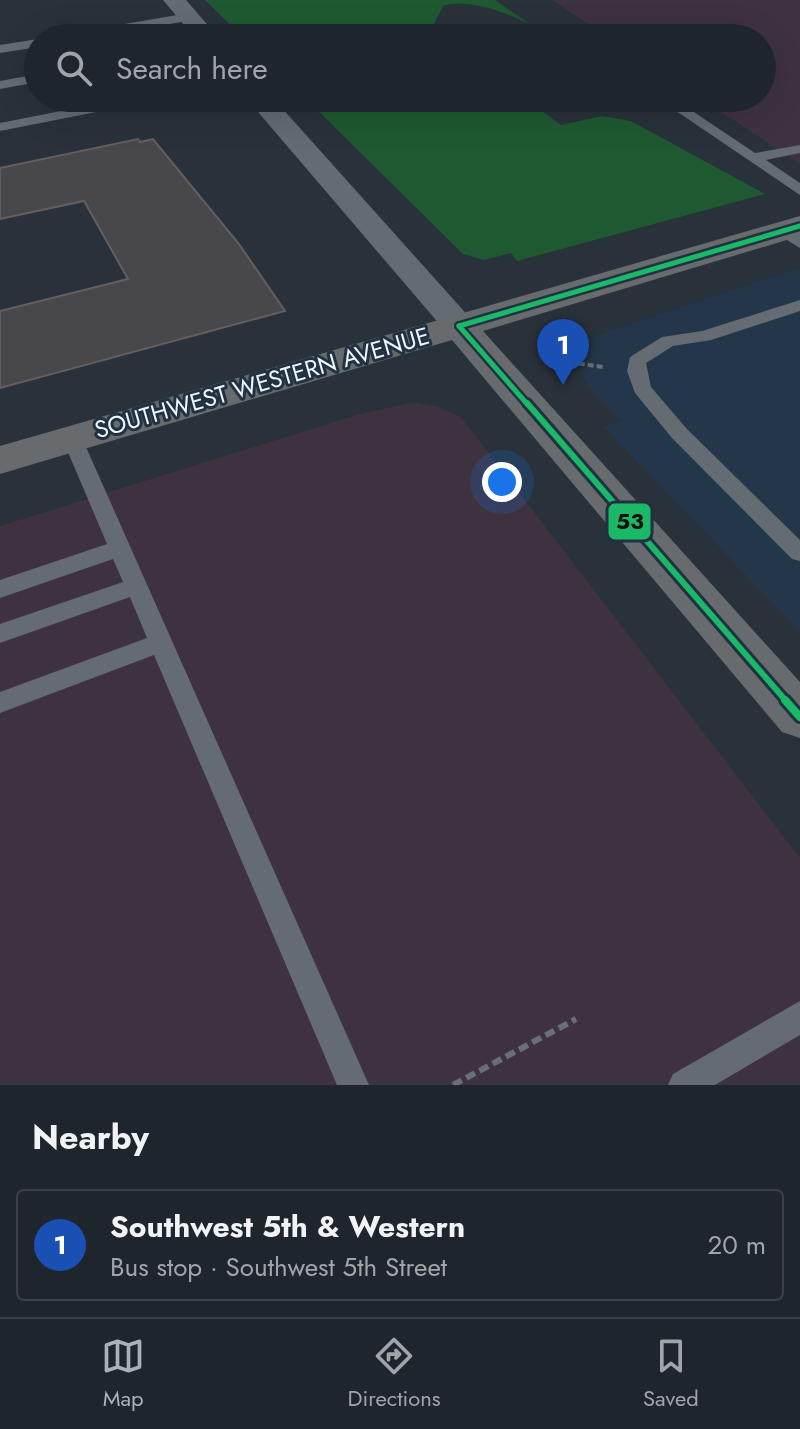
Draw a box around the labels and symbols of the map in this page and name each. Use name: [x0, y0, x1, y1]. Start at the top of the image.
street label: SOUTHWEST WESTERN AVENUE: [90, 318, 433, 447]
pin: 1: [537, 319, 589, 385]
your location: [482, 462, 522, 502]
line badge: 53: [607, 502, 652, 541]
text: 53: [616, 505, 644, 537]

